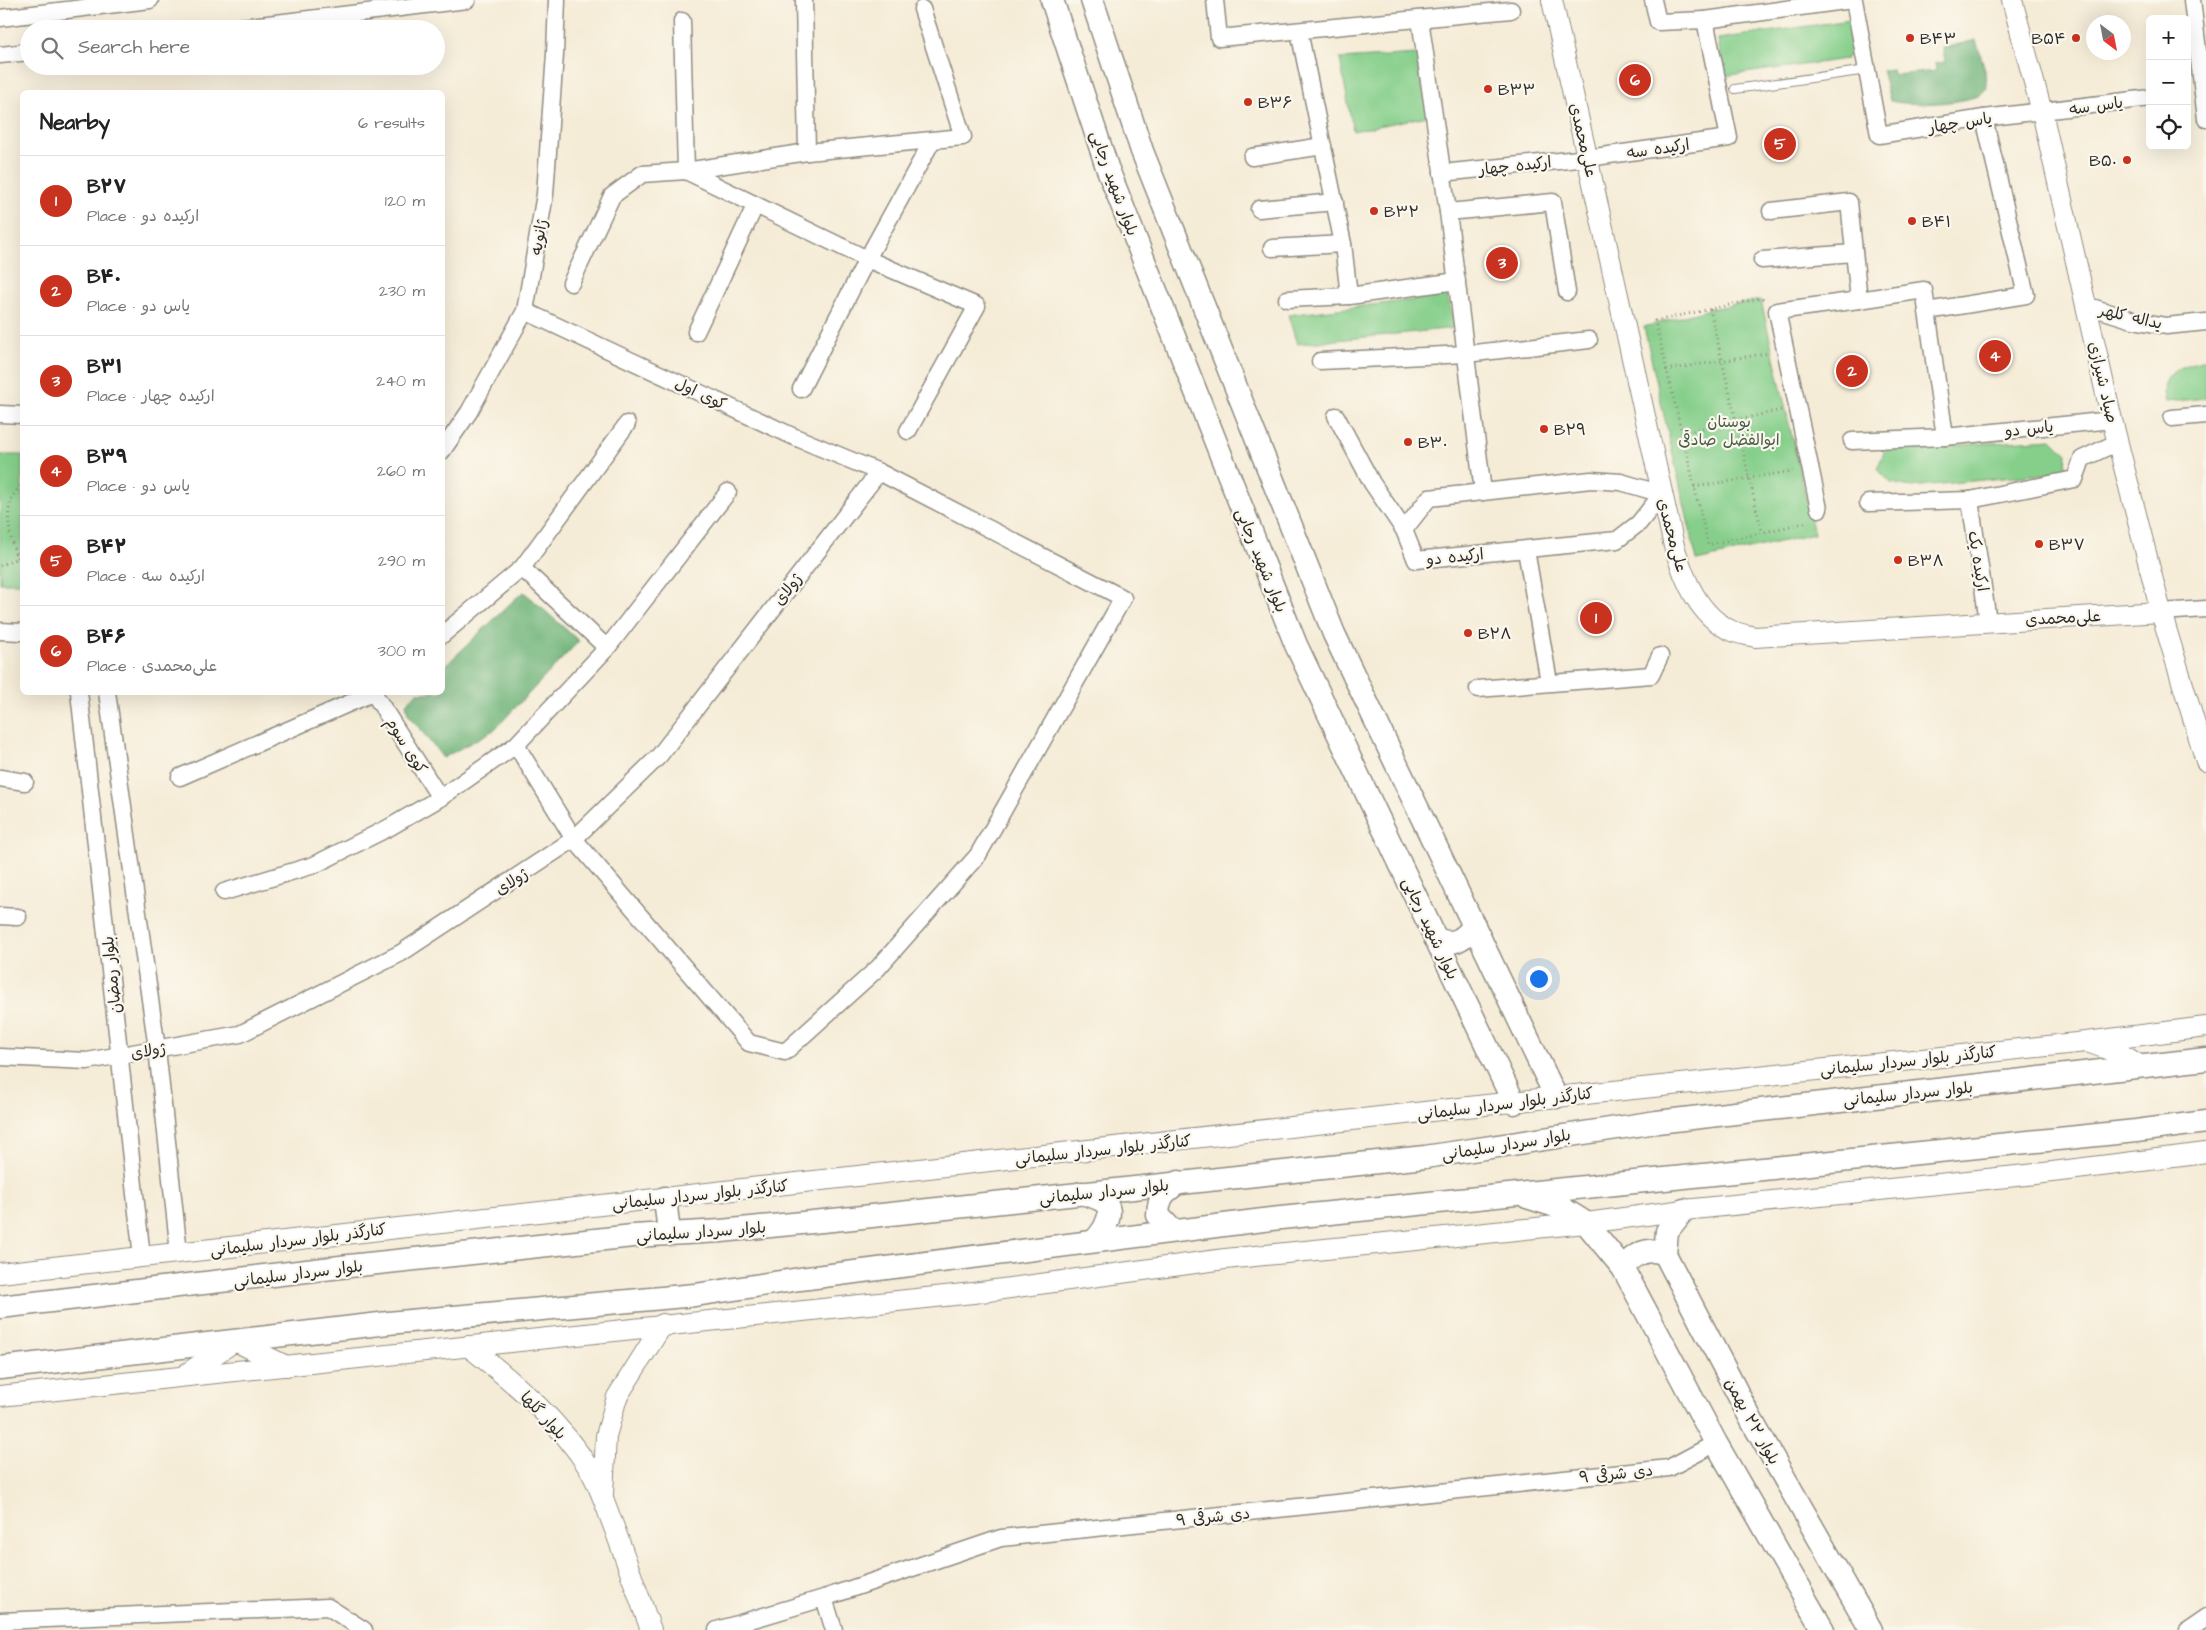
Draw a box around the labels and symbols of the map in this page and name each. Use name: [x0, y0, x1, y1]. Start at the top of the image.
north arrow: [2086, 15, 2131, 60]
place label: B۴۳: [1920, 28, 1956, 50]
place label: B۵۴: [2032, 28, 2066, 50]
marker: B۴۳: [1904, 32, 1916, 44]
marker: B۵۴: [2070, 32, 2082, 44]
pin: 6: [1619, 61, 1651, 99]
place label: B۳۳: [1498, 79, 1536, 101]
marker: B۳۳: [1482, 83, 1494, 95]
street label: یاس سه: [2068, 91, 2125, 121]
place label: B۳۶: [1258, 92, 1292, 114]
marker: B۳۶: [1242, 96, 1254, 108]
street label: علی‌محمدی: [1564, 101, 1602, 180]
street label: یاس چهار: [1925, 107, 1993, 139]
pin: 5: [1764, 125, 1796, 163]
street label: بلوار شهید رجایی: [1085, 128, 1143, 239]
street label: ارکیده سه: [1625, 134, 1691, 164]
place label: B۵۰: [2089, 150, 2117, 172]
street label: ارکیده چهار: [1476, 151, 1553, 181]
marker: B۵۰: [2121, 154, 2133, 166]
place label: B۳۲: [1384, 201, 1419, 223]
marker: B۳۲: [1368, 205, 1380, 217]
place label: B۴۱: [1922, 211, 1951, 233]
marker: B۴۱: [1906, 215, 1918, 227]
street label: ژانویه: [525, 218, 553, 257]
pin: 3: [1486, 244, 1518, 282]
street label: یداله کلهر: [2095, 299, 2164, 335]
pin: 4: [1979, 337, 2011, 375]
street label: صیاد شیرازی: [2083, 339, 2123, 425]
pin: 2: [1836, 352, 1868, 390]
street label: کوی اول: [671, 372, 730, 415]
park label: بوستان ابوالفضل صادقی: [1678, 411, 1780, 451]
street label: یاس دو: [2002, 416, 2054, 443]
place label: B۲۹: [1554, 419, 1586, 441]
marker: B۲۹: [1538, 423, 1550, 435]
place label: B۳۰: [1418, 432, 1448, 454]
marker: B۳۰: [1402, 436, 1414, 448]
street label: علی‌محمدی: [1652, 496, 1692, 575]
street label: بلوار شهید رجایی: [1230, 505, 1292, 616]
street label: ارکیده یک: [1962, 529, 1994, 593]
place label: B۳۷: [2049, 534, 2085, 556]
marker: B۳۷: [2033, 538, 2045, 550]
street label: ارکیده دو: [1423, 543, 1485, 571]
place label: B۳۸: [1908, 550, 1944, 572]
marker: B۳۸: [1892, 554, 1904, 566]
street label: ژولای: [768, 569, 807, 610]
pin: 1: [1580, 599, 1612, 637]
street label: علی‌محمدی: [2025, 605, 2101, 631]
place label: B۲۸: [1478, 623, 1511, 645]
marker: B۲۸: [1462, 627, 1474, 639]
street label: کوی سوم: [379, 713, 432, 779]
street label: ژولای: [491, 863, 532, 901]
street label: بلوار شهید رجایی: [1397, 874, 1463, 983]
street label: بلوار رمضان: [97, 935, 127, 1015]
your location: [1526, 966, 1552, 992]
street label: ژولای: [129, 1037, 167, 1065]
street label: کنارگذر بلوار سردار سلیمانی: [1819, 1041, 1998, 1081]
street label: بلوار سردار سلیمانی: [1842, 1076, 1974, 1112]
street label: کنارگذر بلوار سردار سلیمانی: [1416, 1082, 1595, 1126]
street label: بلوار سردار سلیمانی: [1440, 1124, 1572, 1166]
street label: کنارگذر بلوار سردار سلیمانی: [1014, 1130, 1193, 1170]
street label: بلوار سردار سلیمانی: [1038, 1174, 1170, 1210]
street label: کنارگذر بلوار سردار سلیمانی: [611, 1175, 790, 1215]
street label: بلوار سردار سلیمانی: [635, 1216, 767, 1248]
street label: کنارگذر بلوار سردار سلیمانی: [209, 1218, 388, 1262]
street label: بلوار سردار سلیمانی: [232, 1255, 364, 1293]
street label: بلوار ۲۲ بهمن: [1719, 1374, 1785, 1469]
street label: بلوار گلها: [515, 1387, 571, 1445]
street label: ۹ دی شرقی: [1578, 1459, 1654, 1489]
street label: ۹ دی شرقی: [1175, 1502, 1251, 1532]

